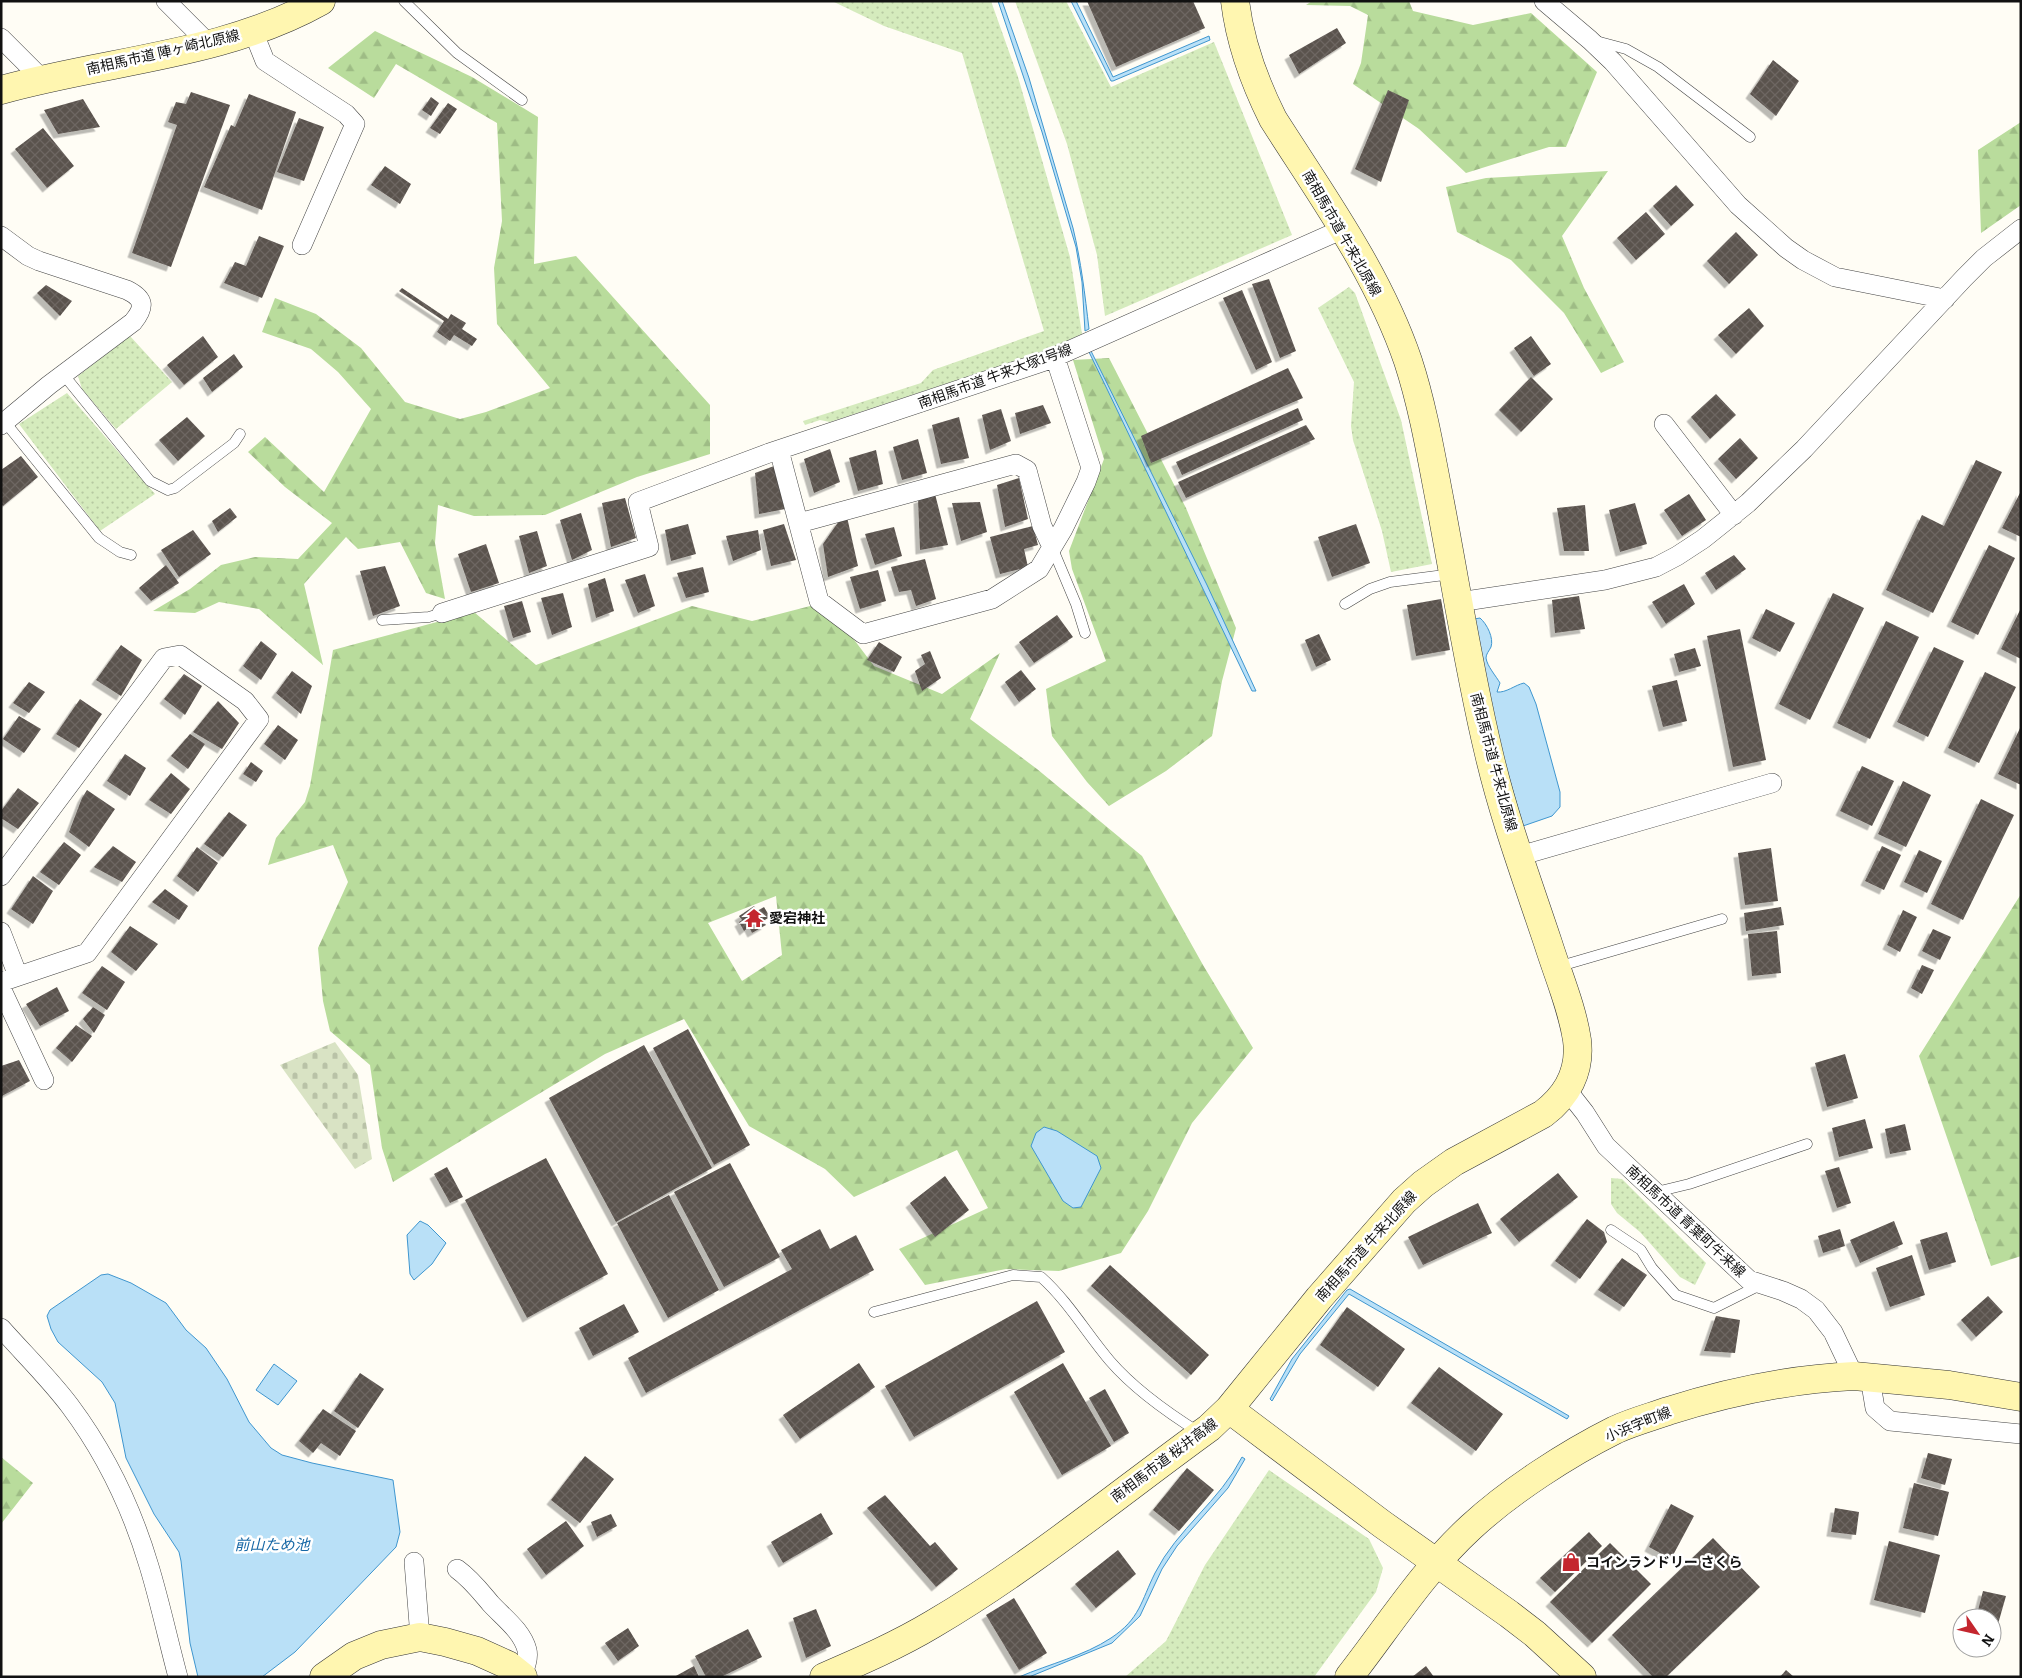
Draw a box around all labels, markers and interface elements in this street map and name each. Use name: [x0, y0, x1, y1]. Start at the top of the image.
street label: 南相馬市道 陣ヶ崎北原線: [85, 27, 241, 78]
street label: 南相馬市道 牛来北原線: [1299, 167, 1385, 299]
street label: 南相馬市道 牛来大塚1号線: [916, 341, 1074, 412]
street label: 南相馬市道 牛来北原線: [1467, 691, 1520, 833]
temple icon: 愛宕神社: [743, 907, 765, 929]
place label: 愛宕神社: [769, 910, 825, 927]
street label: 南相馬市道 青葉町牛来線: [1623, 1162, 1749, 1281]
street label: 南相馬市道 牛来北原線: [1312, 1188, 1420, 1305]
street label: 小浜字町線: [1603, 1403, 1674, 1445]
street label: 南相馬市道 桜井高線: [1108, 1415, 1221, 1506]
water label: 前山ため池: [234, 1536, 311, 1554]
shop icon: コインランドリー さくら: [1560, 1551, 1582, 1573]
place label: コインランドリー さくら: [1586, 1554, 1743, 1571]
north arrow: [1952, 1608, 2002, 1658]
text: N: [1977, 1631, 1997, 1649]

